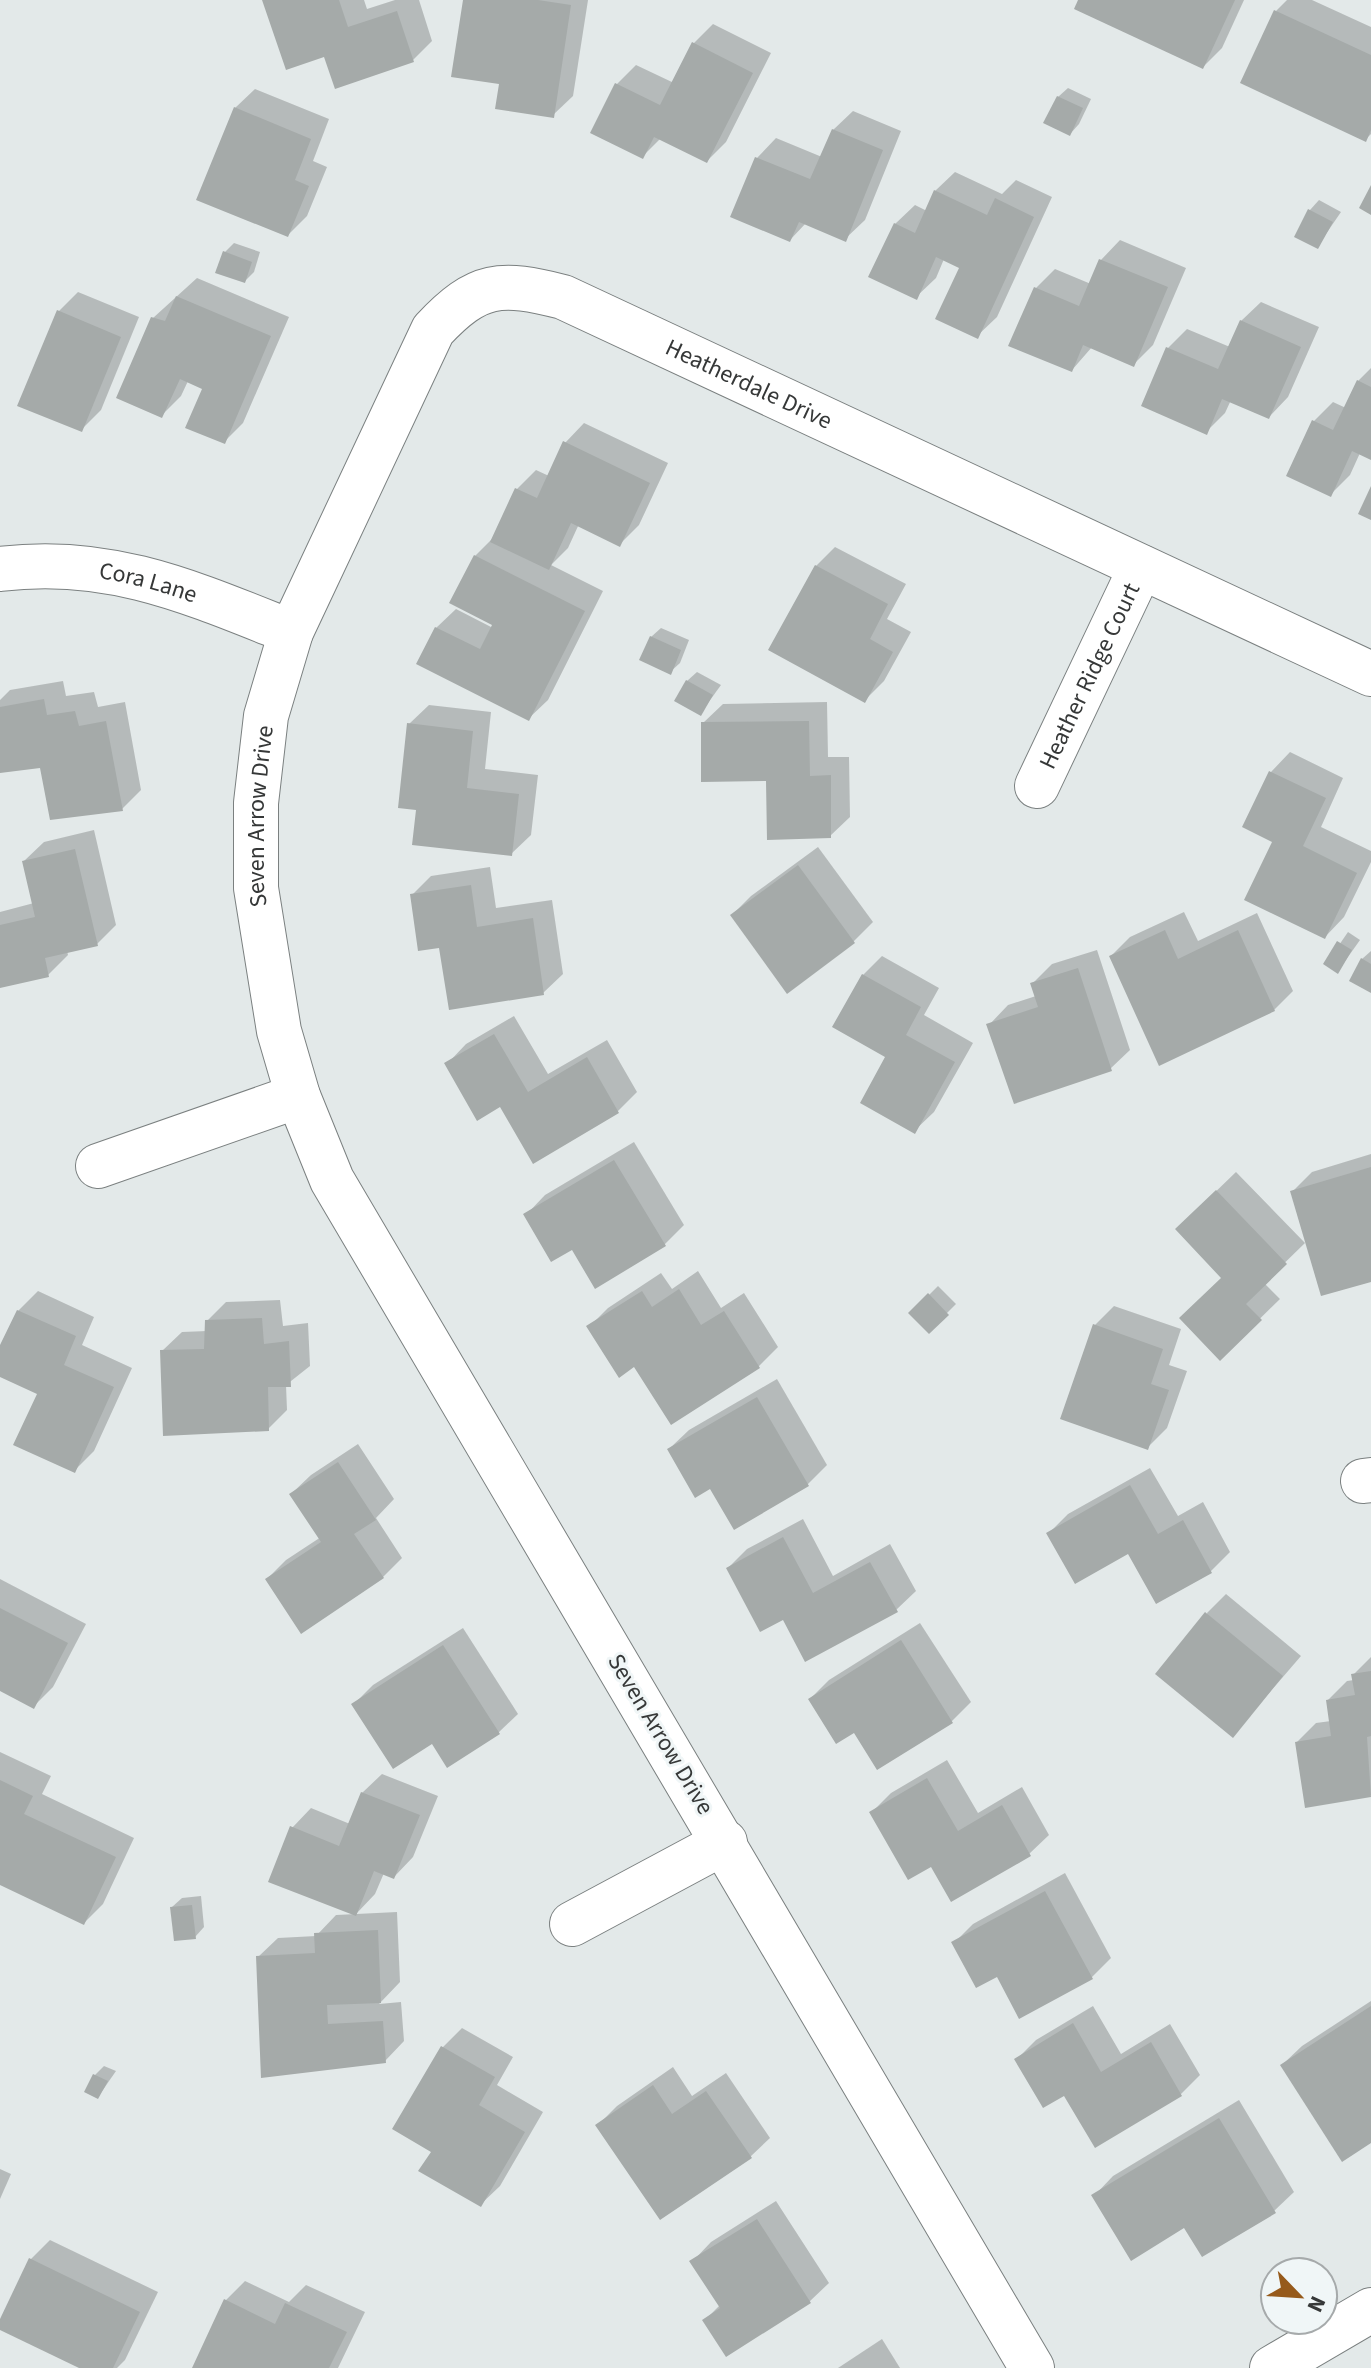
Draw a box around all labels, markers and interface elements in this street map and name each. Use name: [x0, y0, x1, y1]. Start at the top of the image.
street label: Heatherdale Drive: [660, 330, 838, 438]
street label: Cora Lane: [97, 553, 202, 612]
street label: Heather Ridge Court: [1030, 577, 1149, 775]
street label: Seven Arrow Drive: [238, 723, 283, 910]
street label: Seven Arrow Drive: [599, 1647, 723, 1821]
north arrow: [1259, 2256, 1339, 2336]
text: N: [1299, 2291, 1334, 2317]

